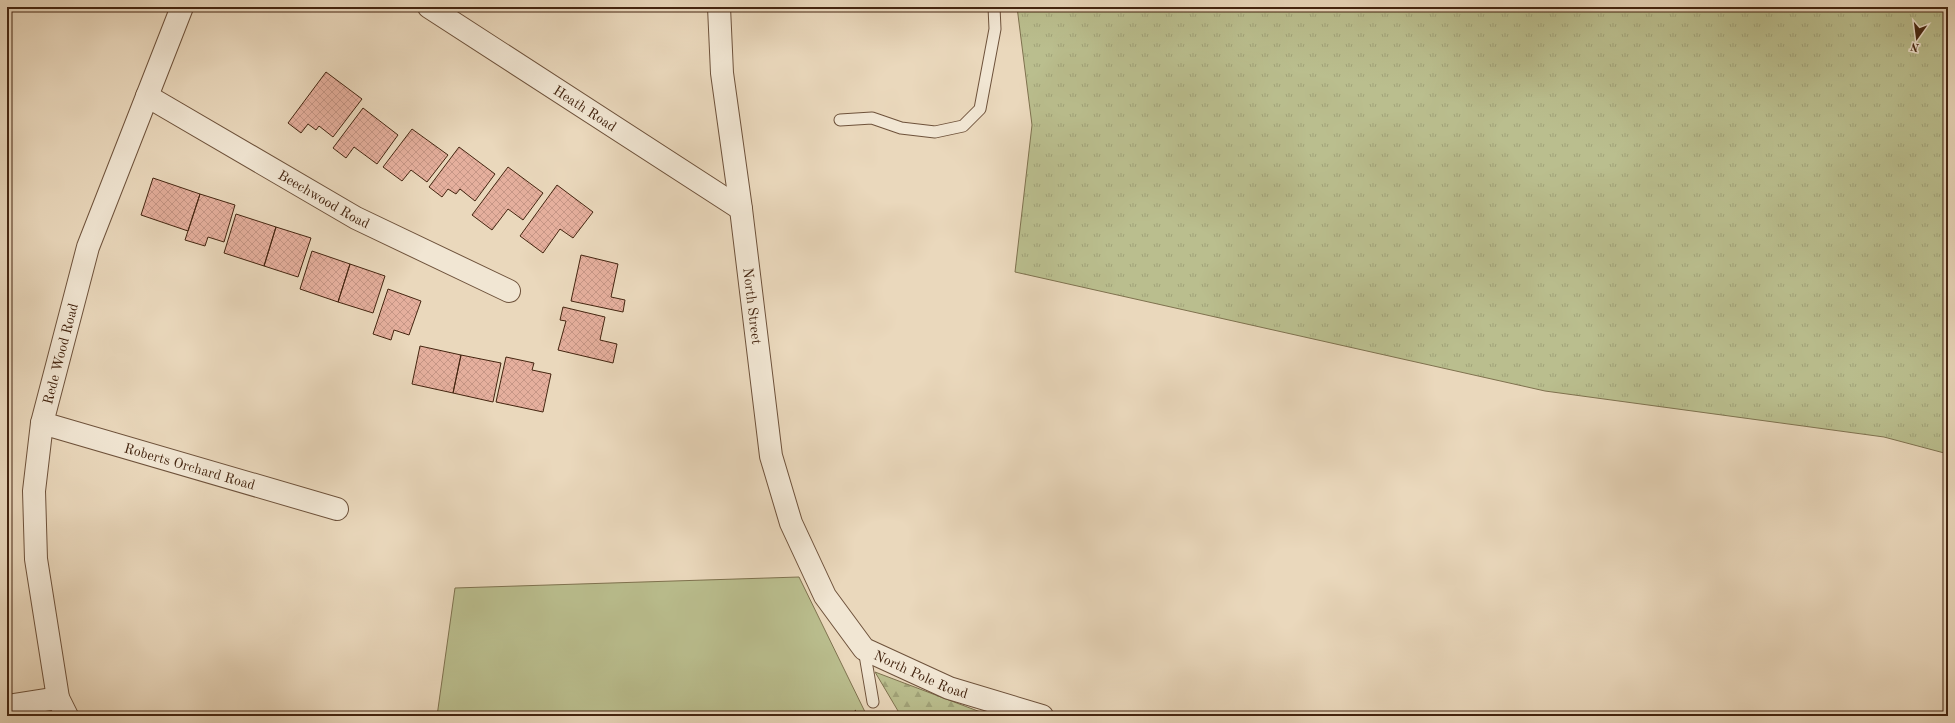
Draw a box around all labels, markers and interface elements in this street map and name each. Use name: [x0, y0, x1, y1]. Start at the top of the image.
north arrow: [1897, 18, 1937, 58]
text: N: [1909, 40, 1920, 53]
street label: Heath Road: [551, 83, 619, 134]
street label: Beechwood Road: [276, 168, 372, 231]
street label: North Street: [740, 267, 763, 345]
street label: Rede Wood Road: [41, 302, 81, 406]
street label: Roberts Orchard Road: [122, 441, 257, 493]
street label: North Pole Road: [872, 649, 969, 701]

